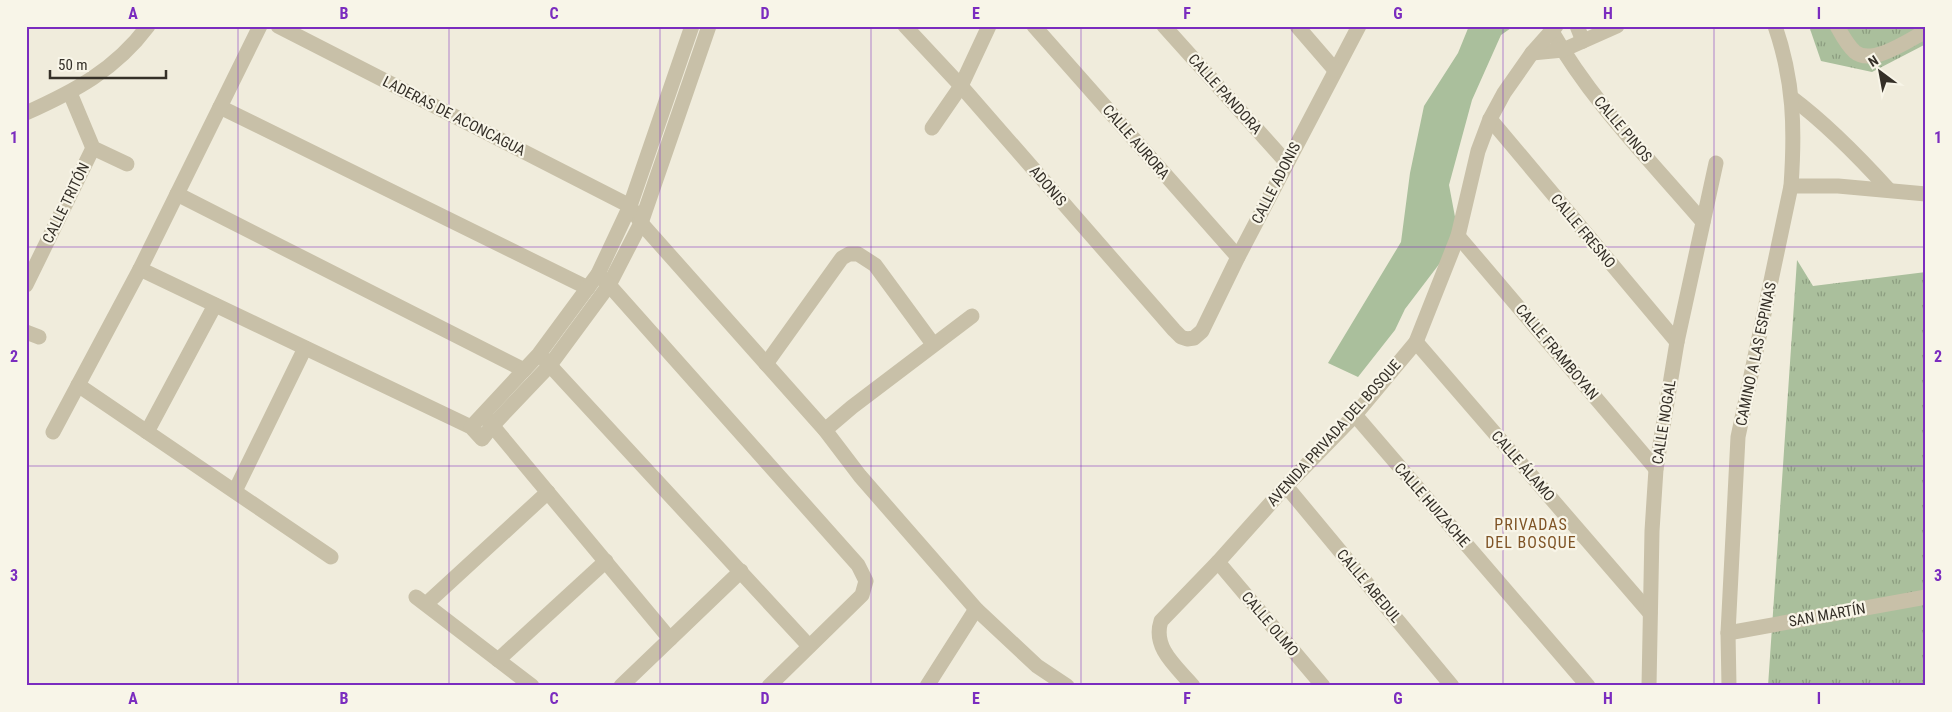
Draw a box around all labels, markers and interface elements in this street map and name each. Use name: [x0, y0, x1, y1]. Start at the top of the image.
text: A: [128, 4, 138, 23]
text: B: [340, 4, 349, 23]
text: C: [549, 4, 559, 23]
text: D: [760, 4, 770, 23]
text: E: [972, 4, 980, 23]
text: F: [1183, 4, 1191, 23]
text: G: [1393, 4, 1403, 23]
text: H: [1603, 4, 1613, 23]
text: I: [1817, 4, 1821, 23]
scale bar: [50, 48, 166, 80]
north arrow: [1854, 48, 1904, 98]
street label: CALLE PANDORA: [1184, 50, 1266, 138]
text: N: [1865, 52, 1881, 70]
text: 50 m: [58, 56, 88, 74]
street label: LADERAS DE ACONCAGUA: [380, 72, 529, 160]
street label: CALLE PINOS: [1590, 92, 1656, 166]
street label: CALLE AURORA: [1099, 101, 1173, 183]
text: 1: [10, 128, 18, 147]
text: 1: [1934, 128, 1942, 147]
street label: CALLE ADONIS: [1248, 139, 1304, 227]
street label: CALLE TRITÓN: [39, 160, 93, 246]
street label: ADONIS: [1026, 162, 1070, 210]
street label: CALLE FRESNO: [1547, 190, 1619, 272]
street label: CAMINO A LAS ESPINAS: [1732, 280, 1780, 427]
street label: CALLE FRAMBOYAN: [1512, 300, 1602, 404]
text: 2: [10, 347, 18, 366]
text: 2: [1934, 347, 1942, 366]
street label: AVENIDA PRIVADA DEL BOSQUE: [1263, 356, 1405, 510]
street label: CALLE NOGAL: [1648, 378, 1680, 466]
street label: CALLE ÁLAMO: [1488, 427, 1558, 505]
street label: CALLE HUIZACHE: [1391, 459, 1473, 551]
district label: PRIVADAS DEL BOSQUE: [1485, 515, 1577, 552]
street label: CALLE ABEDUL: [1333, 545, 1405, 627]
text: 3: [10, 566, 18, 585]
text: 3: [1934, 566, 1942, 585]
street label: CALLE OLMO: [1238, 588, 1302, 660]
street label: SAN MARTÍN: [1787, 599, 1867, 631]
text: A: [128, 689, 138, 708]
text: B: [340, 689, 349, 708]
text: C: [549, 689, 559, 708]
text: D: [760, 689, 770, 708]
text: E: [972, 689, 980, 708]
text: F: [1183, 689, 1191, 708]
text: G: [1393, 689, 1403, 708]
text: H: [1603, 689, 1613, 708]
text: I: [1817, 689, 1821, 708]

